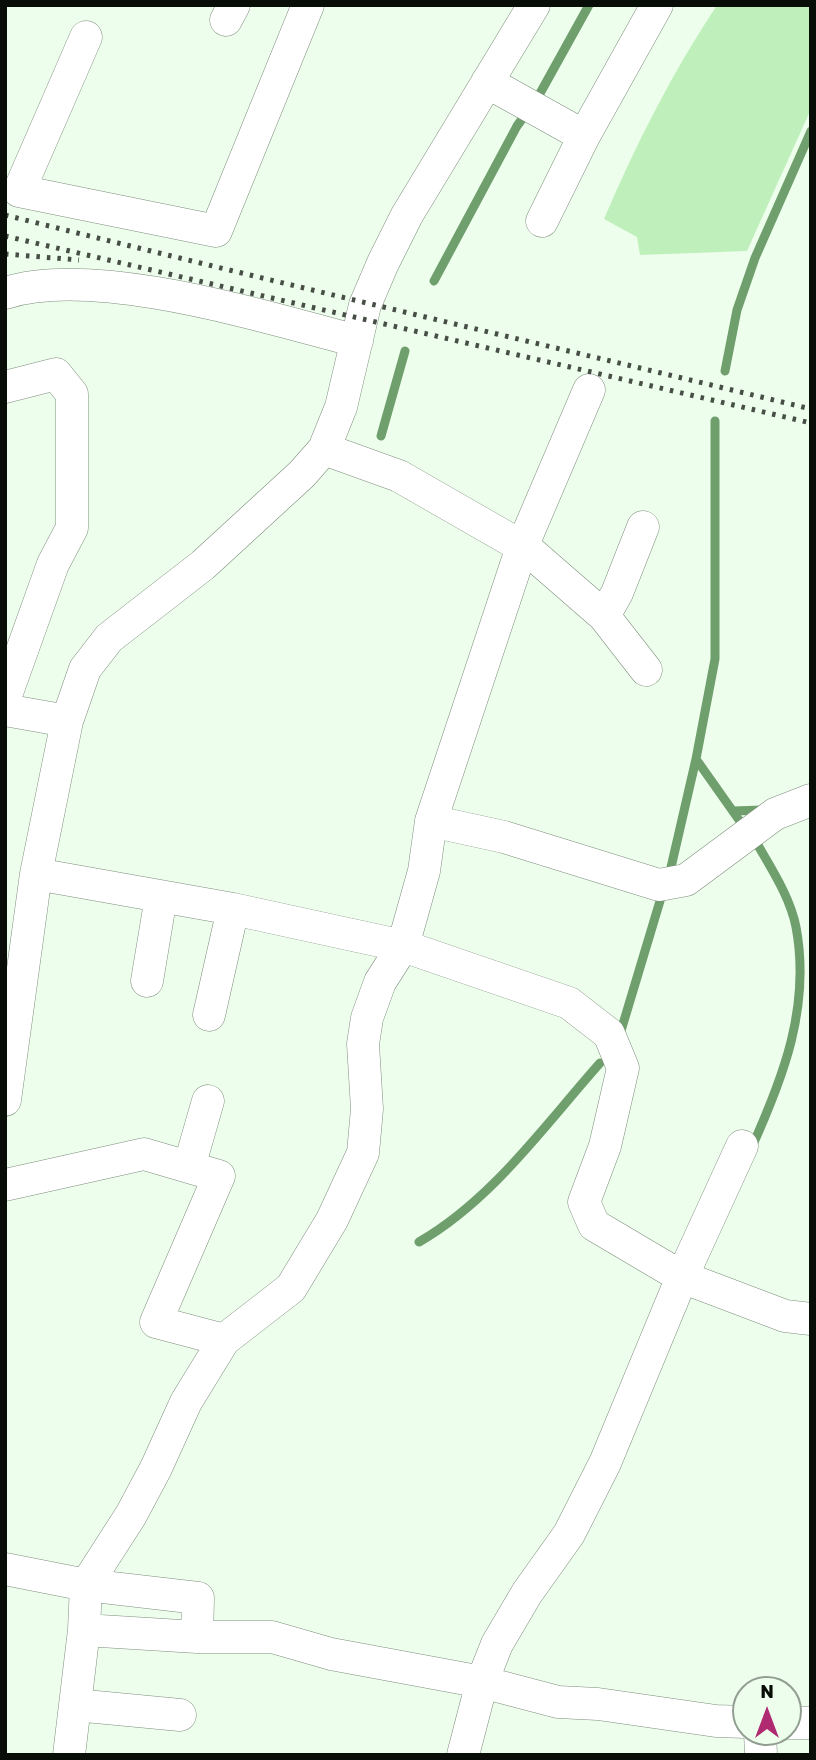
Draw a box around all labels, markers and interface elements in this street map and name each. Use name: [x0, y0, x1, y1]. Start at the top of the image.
north arrow: [732, 1676, 802, 1746]
text: N: [760, 1680, 774, 1703]

